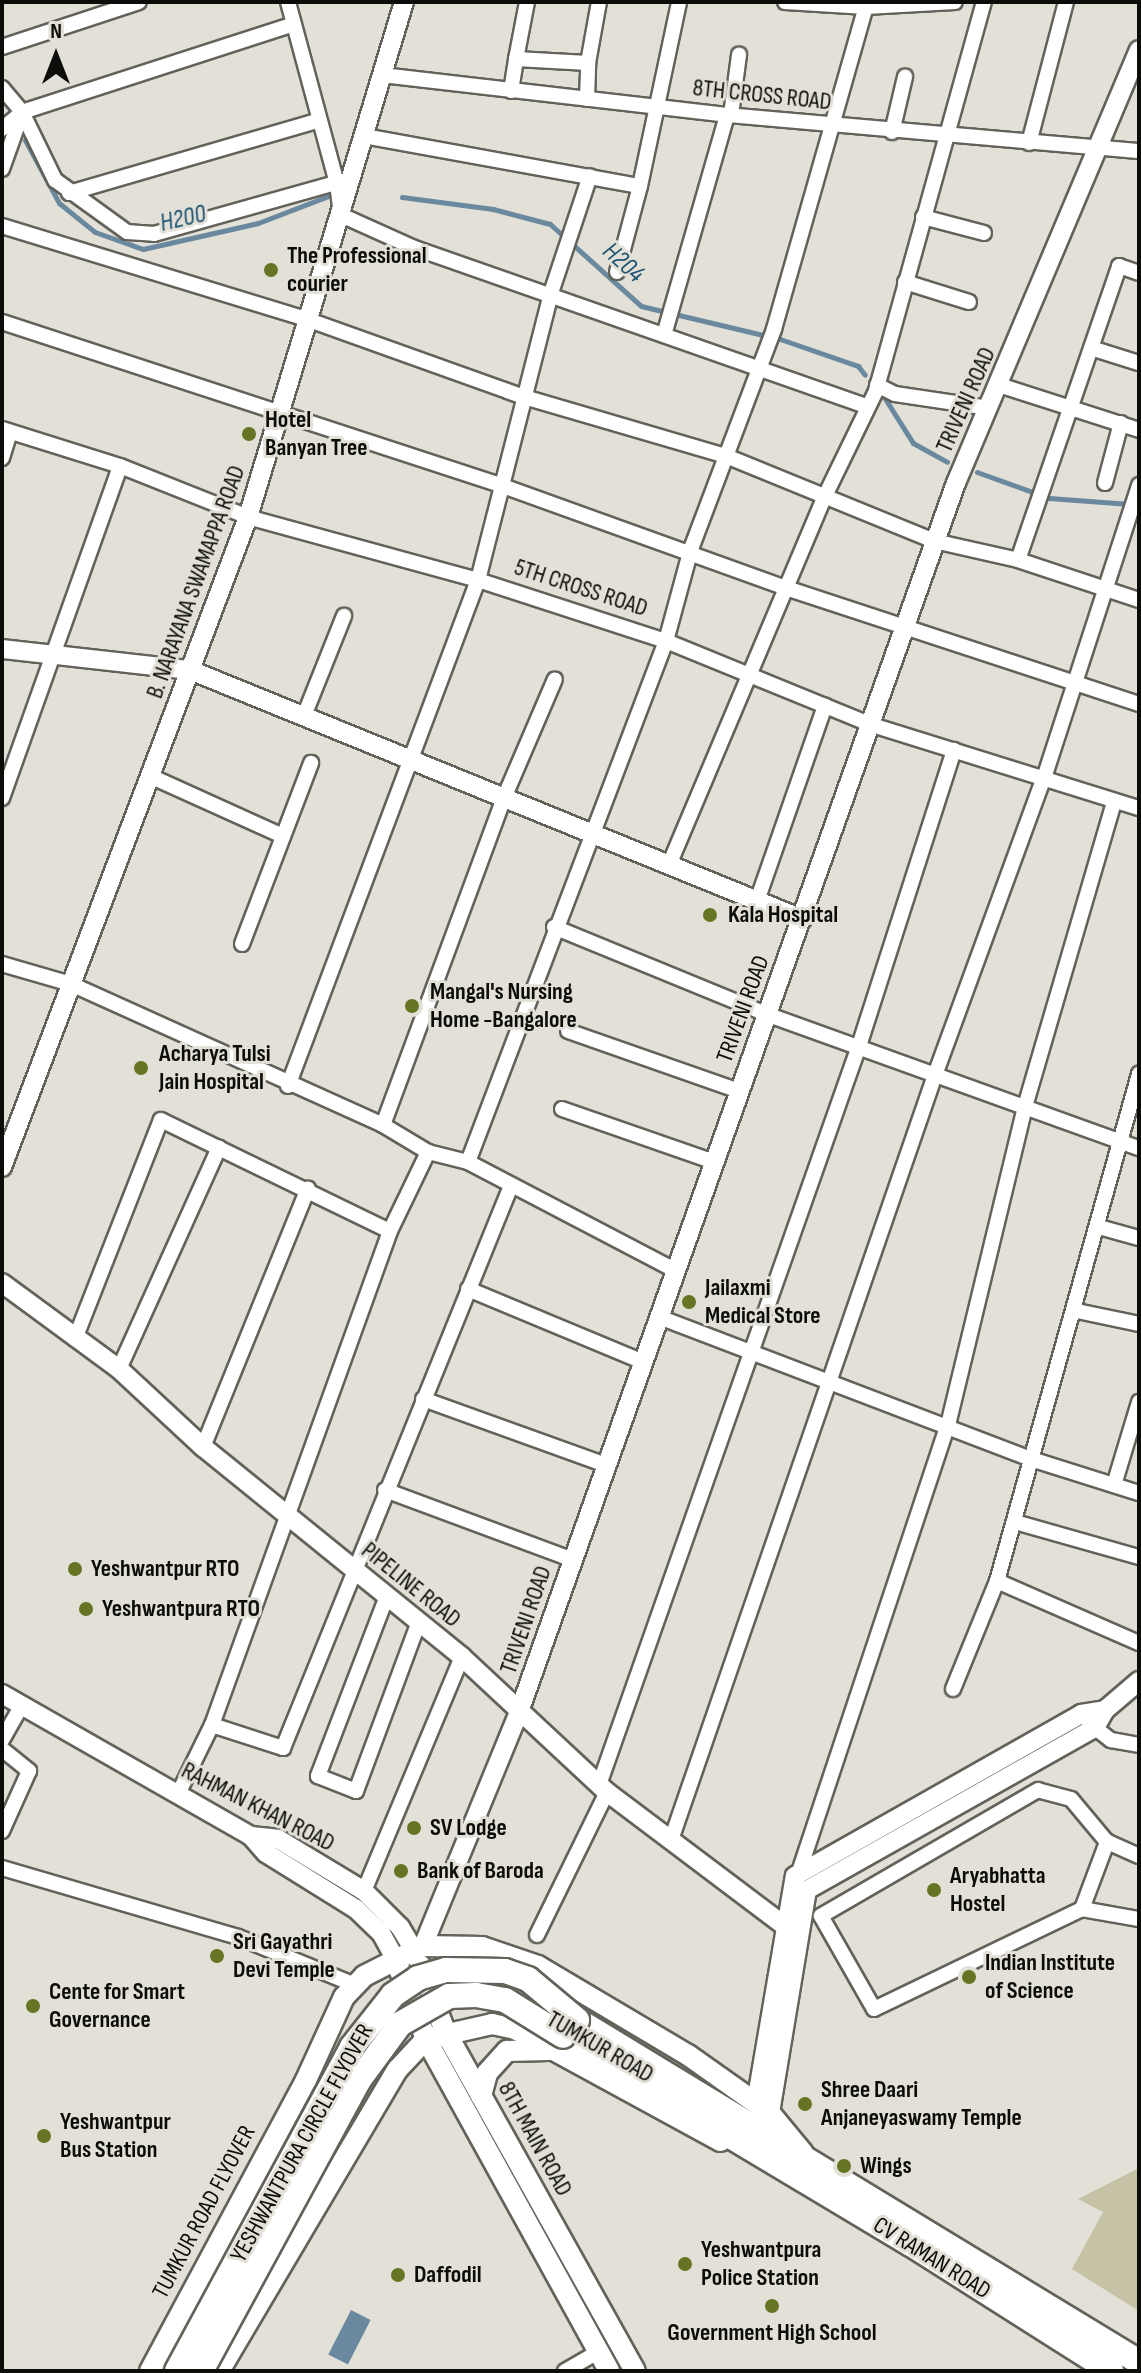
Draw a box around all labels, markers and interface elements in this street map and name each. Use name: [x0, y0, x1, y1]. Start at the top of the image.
north arrow: [16, 16, 96, 96]
text: N: [50, 18, 62, 45]
street label: 8TH CROSS ROAD: [691, 73, 833, 117]
water label: H200: [157, 199, 209, 239]
water label: H204: [596, 236, 650, 290]
place label: The Professional courier: [287, 242, 427, 298]
marker: The Professional courier: [262, 261, 280, 279]
street label: TRIVENI ROAD: [930, 343, 1002, 457]
place label: Hotel Banyan Tree: [265, 406, 368, 462]
marker: Hotel Banyan Tree: [240, 425, 258, 443]
street label: B. NARAYANA SWAMAPPA ROAD: [140, 462, 252, 702]
street label: 5TH CROSS ROAD: [511, 553, 651, 623]
place label: Kala Hospital: [728, 901, 838, 929]
marker: Kala Hospital: [699, 904, 721, 926]
street label: TRIVENI ROAD: [710, 951, 776, 1067]
place label: Mangal's Nursing Home -Bangalore: [430, 978, 577, 1034]
marker: Mangal's Nursing Home -Bangalore: [401, 995, 423, 1017]
place label: Acharya Tulsi Jain Hospital: [159, 1040, 271, 1096]
marker: Acharya Tulsi Jain Hospital: [130, 1057, 152, 1079]
place label: Jailaxmi Medical Store: [705, 1274, 821, 1330]
marker: Jailaxmi Medical Store: [680, 1293, 698, 1311]
street label: PIPELINE ROAD: [356, 1536, 466, 1634]
place label: Yeshwantpur RTO: [91, 1555, 240, 1583]
marker: Yeshwantpur RTO: [66, 1560, 84, 1578]
street label: TRIVENI ROAD: [494, 1562, 558, 1678]
place label: Yeshwantpura RTO: [102, 1595, 260, 1623]
marker: Yeshwantpura RTO: [77, 1600, 95, 1618]
street label: RAHMAN KHAN ROAD: [177, 1756, 339, 1858]
place label: SV Lodge: [430, 1814, 507, 1842]
marker: SV Lodge: [405, 1819, 423, 1837]
place label: Bank of Baroda: [417, 1857, 544, 1885]
marker: Bank of Baroda: [392, 1862, 410, 1880]
place label: Aryabhatta Hostel: [950, 1862, 1045, 1918]
marker: Aryabhatta Hostel: [925, 1881, 943, 1899]
place label: Sri Gayathri Devi Temple: [233, 1928, 335, 1984]
marker: Sri Gayathri Devi Temple: [208, 1947, 226, 1965]
place label: Indian Institute of Science: [985, 1949, 1115, 2005]
marker: Indian Institute of Science: [960, 1968, 978, 1986]
place label: Cente for Smart Governance: [49, 1978, 185, 2034]
marker: Cente for Smart Governance: [24, 1997, 42, 2015]
street label: TUMKUR ROAD: [542, 2005, 658, 2089]
street label: YESHWANTPURA CIRCLE FLYOVER: [224, 2019, 380, 2267]
place label: Shree Daari Anjaneyaswamy Temple: [821, 2076, 1022, 2132]
street label: 8TH MAIN ROAD: [492, 2077, 578, 2201]
marker: Shree Daari Anjaneyaswamy Temple: [796, 2095, 814, 2113]
place label: Yeshwantpur Bus Station: [60, 2108, 171, 2164]
street label: TUMKUR ROAD FLYOVER: [146, 2121, 262, 2303]
marker: Yeshwantpur Bus Station: [35, 2127, 53, 2145]
place label: Wings: [860, 2152, 912, 2180]
marker: Wings: [835, 2157, 853, 2175]
street label: CV RAMAN ROAD: [868, 2211, 996, 2305]
place label: Yeshwantpura Police Station: [701, 2236, 821, 2292]
marker: Yeshwantpura Police Station: [676, 2255, 694, 2273]
place label: Daffodil: [414, 2261, 482, 2289]
marker: Daffodil: [389, 2266, 407, 2284]
marker: Government High School: [763, 2297, 781, 2315]
place label: Government High School: [667, 2319, 877, 2347]

